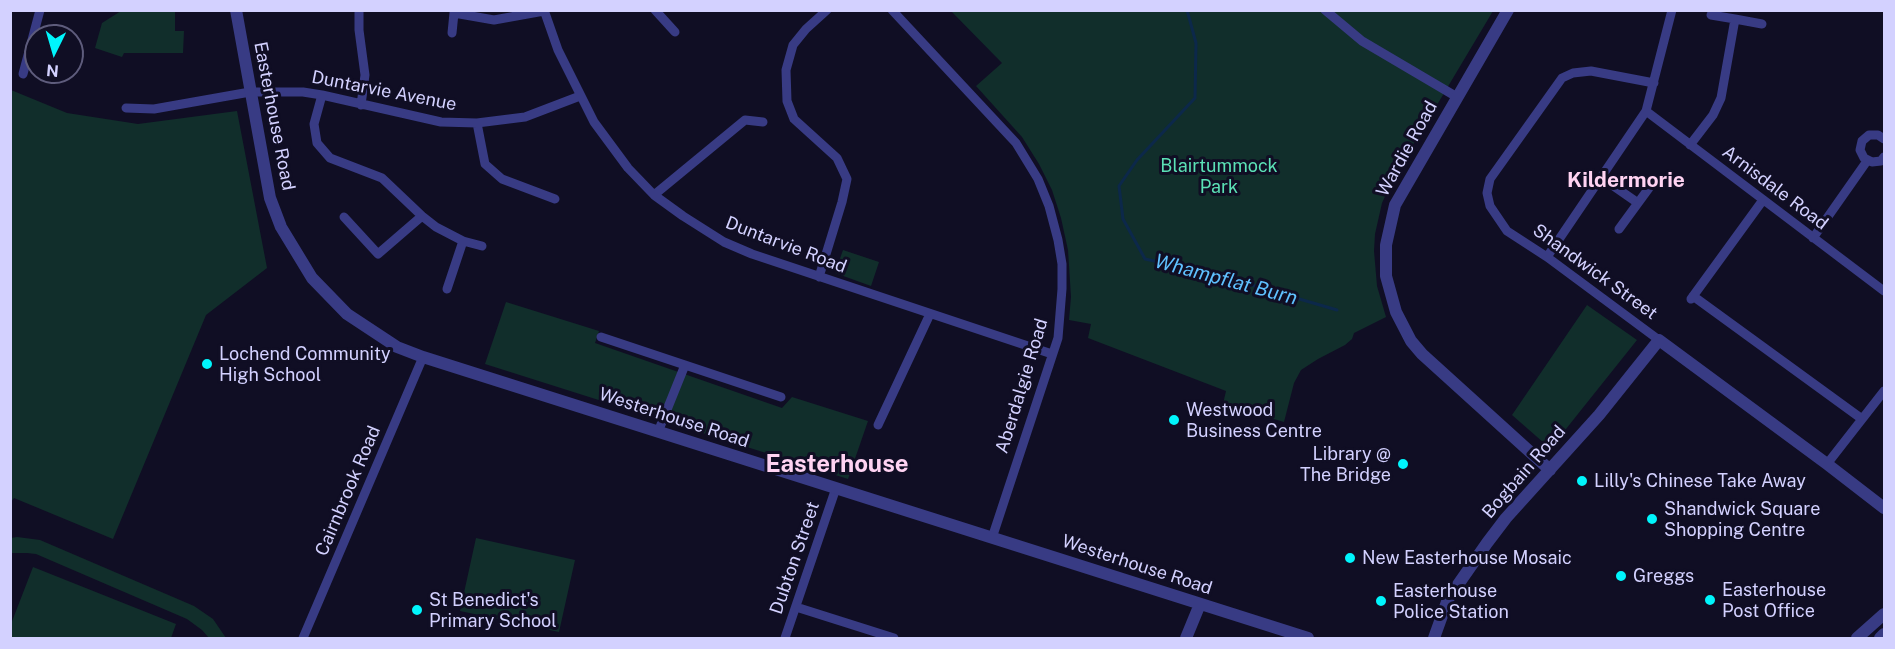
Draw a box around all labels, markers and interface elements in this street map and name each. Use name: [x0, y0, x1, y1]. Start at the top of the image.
north arrow: [24, 24, 84, 84]
street label: Easterhouse Road: [249, 40, 299, 192]
text: N: [46, 60, 60, 80]
street label: Duntarvie Avenue: [310, 66, 458, 116]
street label: Wardie Road: [1372, 98, 1442, 200]
street label: Arnisdale Road: [1718, 141, 1832, 235]
park label: Blairtummock Park: [1160, 155, 1278, 198]
district label: Kildermorie: [1567, 168, 1685, 194]
street label: Duntarvie Road: [722, 212, 850, 278]
street label: Shandwick Street: [1529, 220, 1661, 324]
water label: Whampflat Burn: [1152, 249, 1300, 311]
street label: Aberdalgie Road: [991, 316, 1053, 456]
place label: Lochend Community High School: [219, 343, 391, 386]
marker: Lochend Community High School: [200, 357, 214, 371]
street label: Westerhouse Road: [596, 384, 752, 452]
place label: Westwood Business Centre: [1186, 399, 1322, 442]
marker: Westwood Business Centre: [1167, 413, 1181, 427]
street label: Bogbain Road: [1478, 421, 1570, 523]
street label: Cairnbrook Road: [311, 423, 385, 559]
place label: Library @ The Bridge: [1300, 443, 1391, 486]
district label: Easterhouse: [765, 451, 909, 479]
marker: Library @ The Bridge: [1396, 457, 1410, 471]
place label: Lilly's Chinese Take Away: [1594, 470, 1806, 492]
marker: Lilly's Chinese Take Away: [1575, 474, 1589, 488]
place label: Shandwick Square Shopping Centre: [1664, 498, 1820, 540]
street label: Dubton Street: [766, 499, 824, 617]
marker: Shandwick Square Shopping Centre: [1645, 512, 1659, 526]
street label: Westerhouse Road: [1059, 531, 1215, 599]
place label: New Easterhouse Mosaic: [1362, 547, 1572, 569]
marker: New Easterhouse Mosaic: [1343, 551, 1357, 565]
place label: Greggs: [1633, 565, 1694, 587]
marker: Greggs: [1614, 569, 1628, 583]
place label: Easterhouse Post Office: [1722, 579, 1826, 622]
place label: Easterhouse Police Station: [1393, 580, 1509, 622]
place label: St Benedict's Primary School: [429, 589, 557, 632]
marker: Easterhouse Post Office: [1703, 593, 1717, 607]
marker: Easterhouse Police Station: [1374, 594, 1388, 608]
marker: St Benedict's Primary School: [410, 603, 424, 617]

